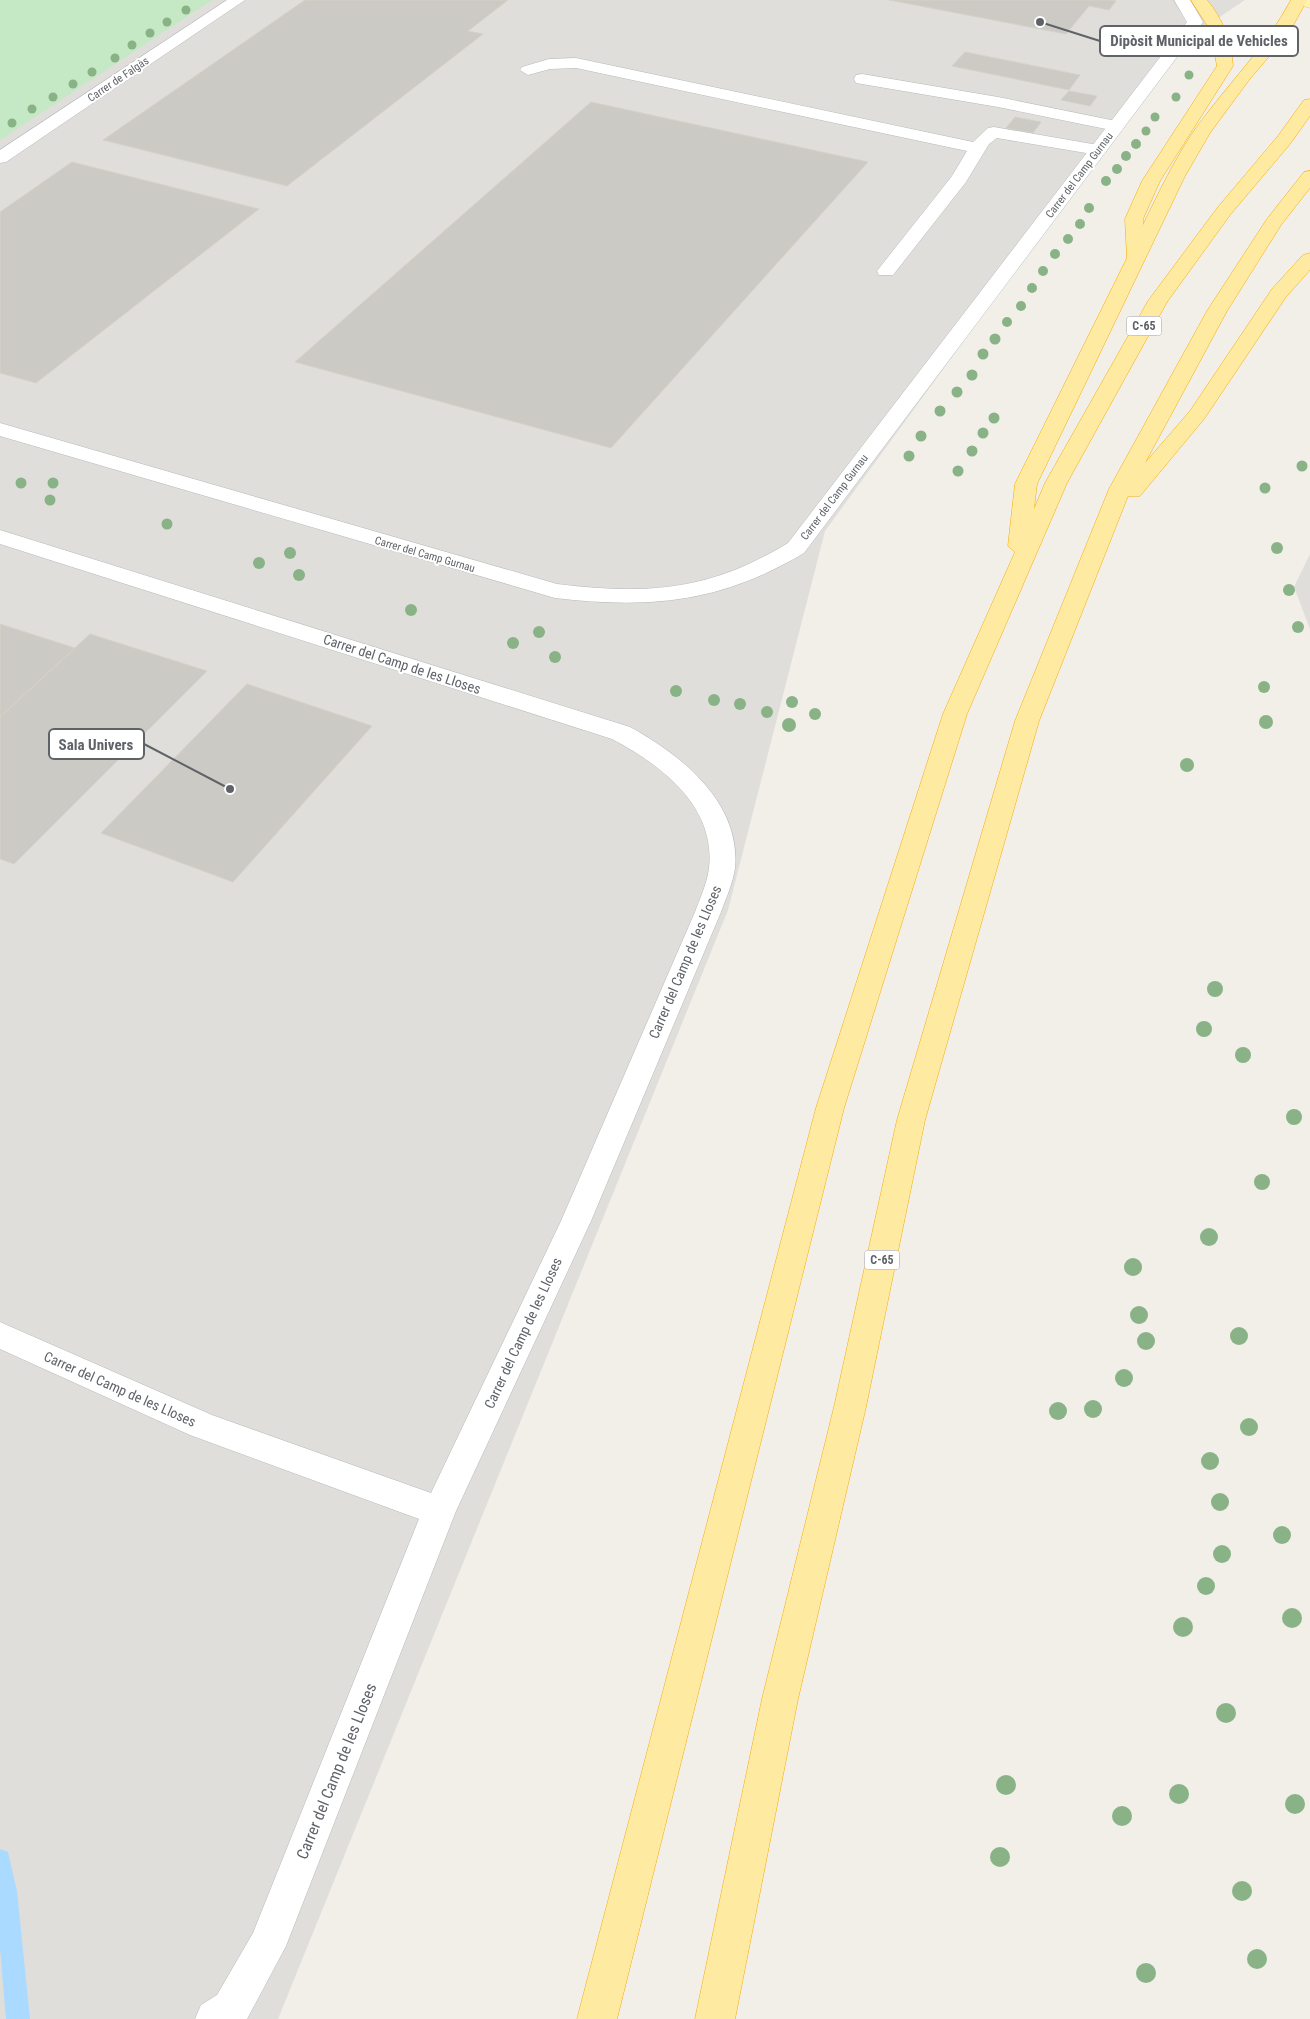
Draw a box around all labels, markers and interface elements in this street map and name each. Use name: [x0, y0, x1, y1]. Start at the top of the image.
callout: Dipòsit Municipal de Vehicles: [1100, 26, 1298, 56]
text: Dipòsit Municipal de Vehicles: [1110, 32, 1288, 50]
street label: Carrer de Falgàs: [85, 54, 151, 105]
street label: Carrer del Camp Gurnau: [1043, 130, 1116, 221]
road number: C-65: [1126, 316, 1162, 336]
street label: Carrer del Camp Gurnau: [798, 452, 871, 543]
street label: Carrer del Camp Gurnau: [373, 534, 476, 575]
street label: Carrer del Camp de les Lloses: [321, 631, 483, 697]
callout: Sala Univers: [49, 729, 144, 759]
text: Sala Univers: [59, 736, 134, 754]
street label: Carrer del Camp de les Lloses: [645, 883, 725, 1041]
road number: C-65: [864, 1250, 900, 1270]
street label: Carrer del Camp de les Lloses: [481, 1255, 565, 1411]
street label: Carrer del Camp de les Lloses: [42, 1348, 198, 1430]
street label: Carrer del Camp de les Lloses: [292, 1680, 381, 1862]

